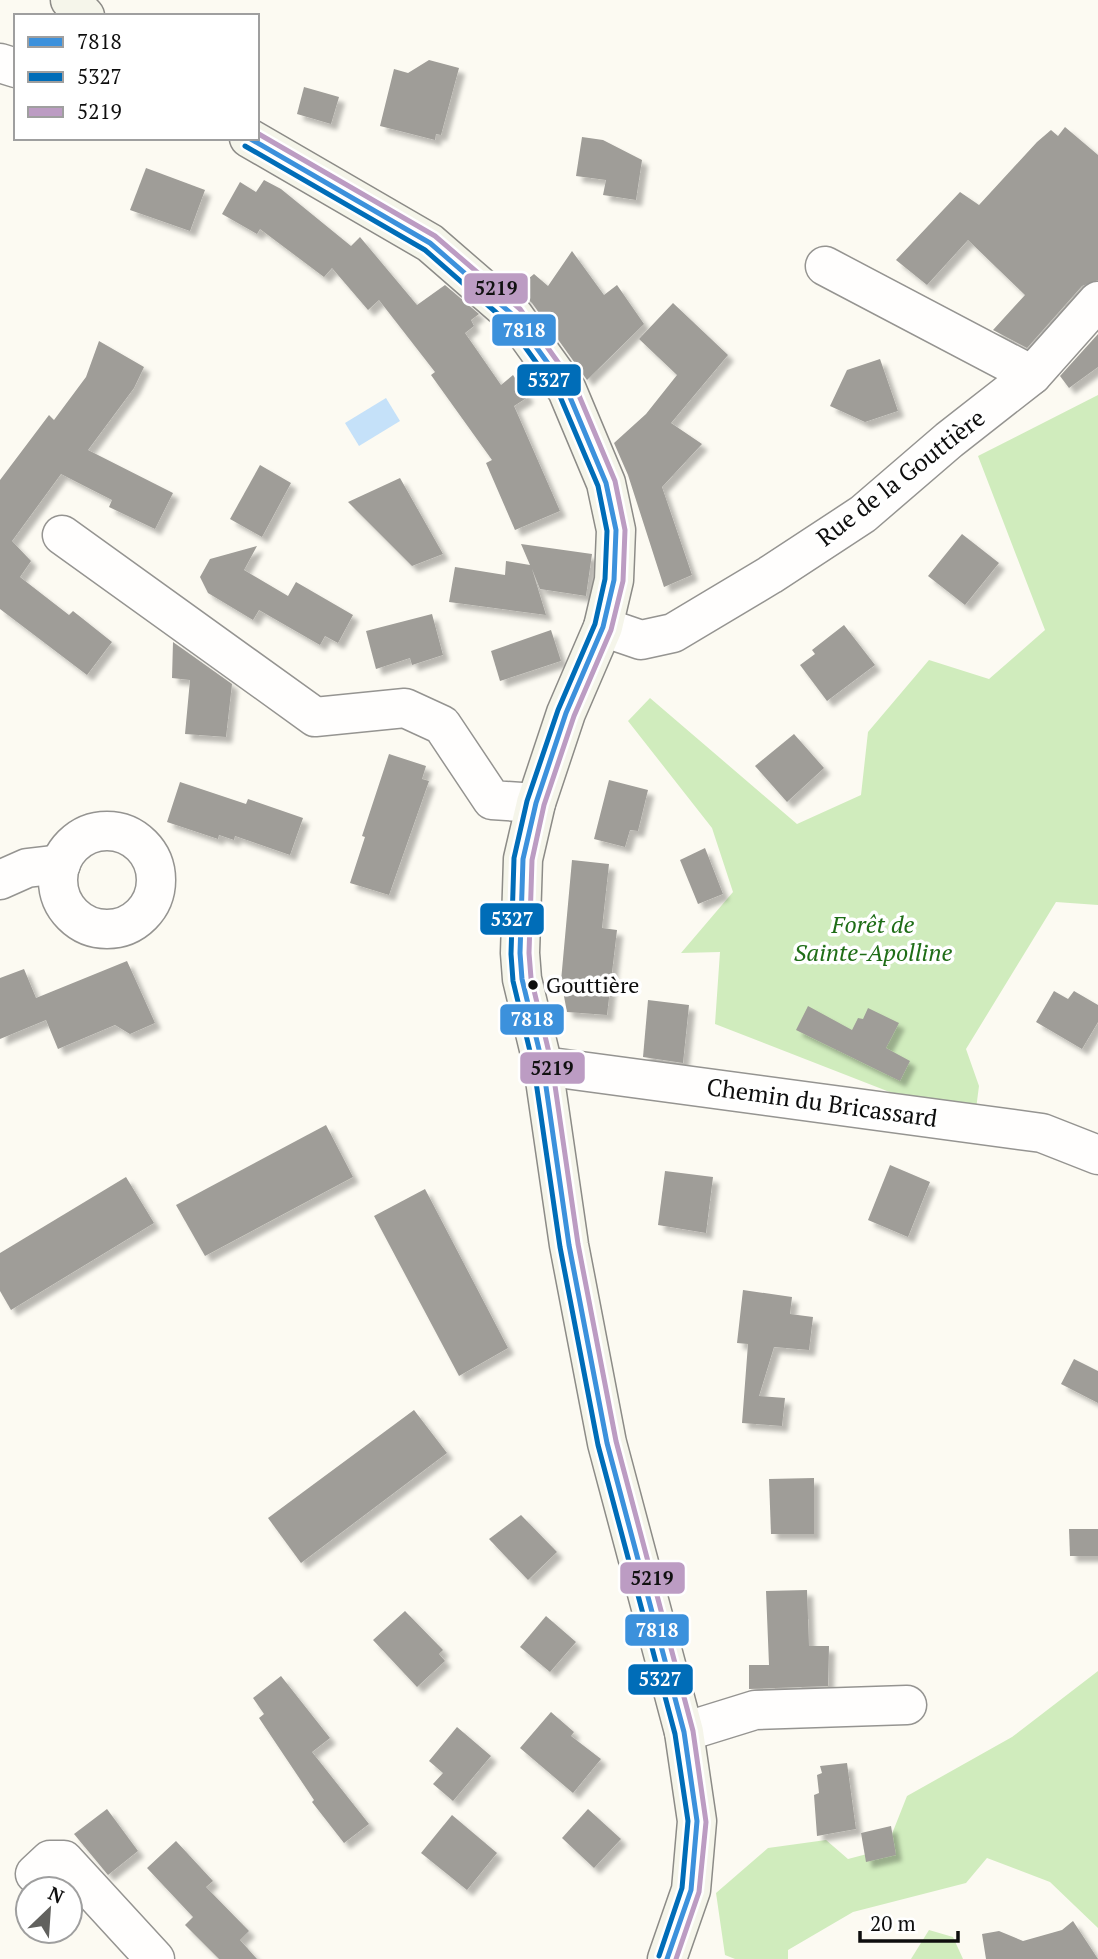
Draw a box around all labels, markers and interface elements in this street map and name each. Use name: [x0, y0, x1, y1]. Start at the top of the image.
legend: [14, 14, 259, 140]
text: 7818: [77, 27, 122, 55]
text: 5327: [77, 62, 122, 90]
text: 5219: [77, 97, 122, 125]
line badge: 5219: [463, 272, 529, 305]
text: 5219: [475, 275, 518, 300]
line badge: 7818: [491, 313, 557, 347]
text: 7818: [503, 317, 546, 342]
line badge: 5327: [516, 363, 582, 397]
text: 5327: [528, 367, 570, 392]
street label: Rue de la Gouttière: [810, 401, 991, 553]
line badge: 5327: [479, 902, 545, 936]
text: 5327: [491, 906, 533, 931]
park label: Forêt de Sainte-Apolline: [794, 908, 952, 968]
place label: Gouttière: [546, 970, 639, 999]
marker: Gouttière: [526, 978, 540, 992]
line badge: 7818: [499, 1003, 565, 1036]
text: 7818: [511, 1006, 554, 1031]
line badge: 5219: [519, 1051, 586, 1085]
text: 5219: [531, 1055, 574, 1080]
street label: Chemin du Bricassard: [705, 1070, 939, 1134]
line badge: 5219: [619, 1561, 686, 1595]
text: 5219: [631, 1565, 674, 1590]
line badge: 7818: [624, 1613, 690, 1647]
text: 7818: [636, 1617, 679, 1642]
line badge: 5327: [627, 1663, 694, 1696]
text: 5327: [639, 1666, 681, 1691]
north arrow: [14, 1875, 84, 1945]
text: N: [45, 1880, 69, 1909]
scale bar: [860, 1899, 958, 1943]
text: 20 m: [870, 1909, 916, 1937]

